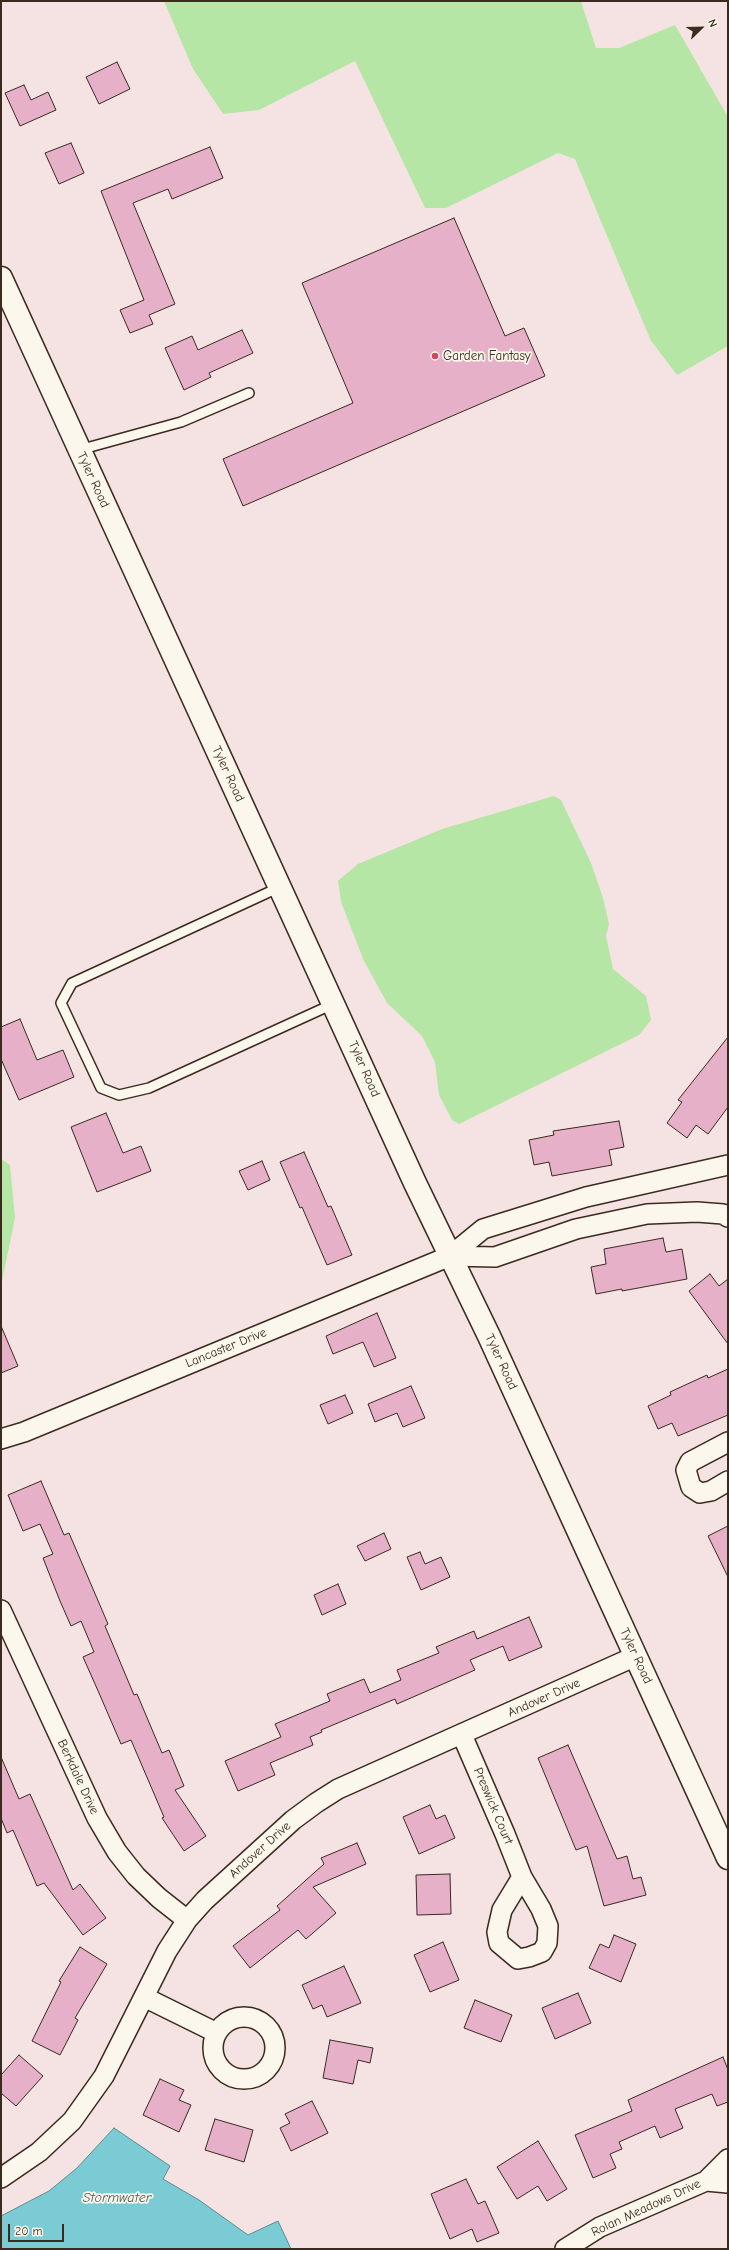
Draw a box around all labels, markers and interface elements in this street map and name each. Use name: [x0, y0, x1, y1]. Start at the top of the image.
north arrow: [681, 8, 721, 48]
text: N: [705, 17, 720, 29]
place label: Garden Fantasy: [443, 348, 531, 364]
marker: Garden Fantasy: [430, 351, 440, 361]
street label: Tyler Road: [73, 450, 113, 510]
street label: Tyler Road: [208, 744, 248, 804]
street label: Tyler Road: [345, 1039, 383, 1099]
street label: Lancaster Drive: [183, 1325, 269, 1371]
street label: Tyler Road: [481, 1332, 521, 1392]
street label: Tyler Road: [616, 1626, 656, 1686]
street label: Andover Drive: [505, 1675, 583, 1721]
street label: Berkdale Drive: [54, 1737, 102, 1817]
street label: Preswick Court: [470, 1765, 516, 1847]
street label: Andover Drive: [226, 1818, 294, 1882]
street label: Rolan Meadows Drive: [589, 2176, 703, 2240]
water label: Stormwater: [83, 2190, 151, 2206]
scale bar: [10, 2216, 66, 2242]
text: 20 m: [15, 2224, 43, 2238]

